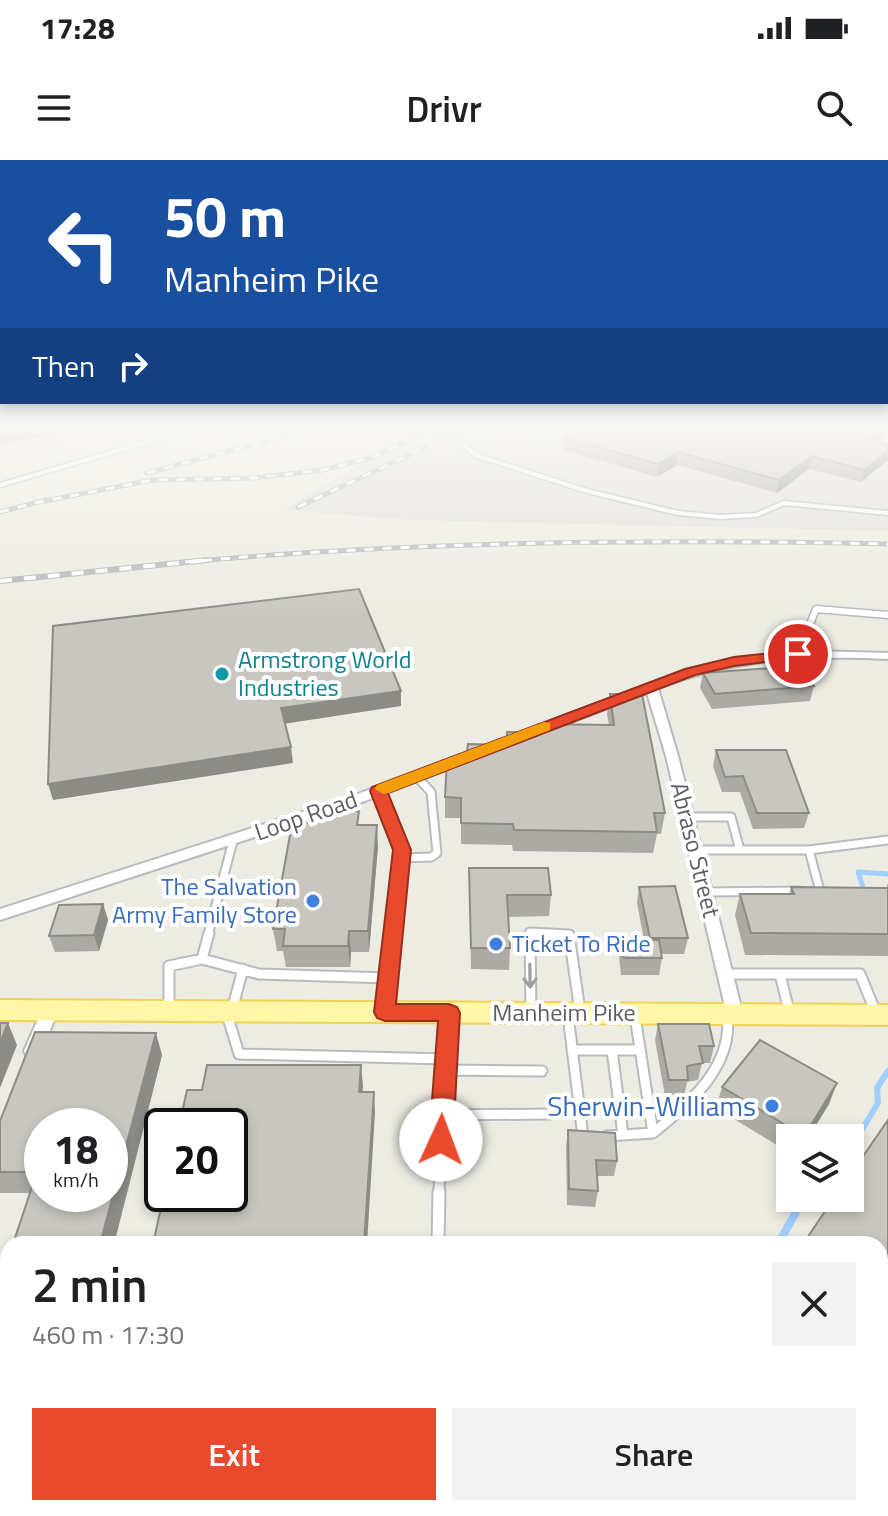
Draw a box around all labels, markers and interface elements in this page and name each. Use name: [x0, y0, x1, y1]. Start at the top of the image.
text: 17:28: [40, 5, 115, 51]
text: Drivr: [406, 81, 482, 136]
icon: menu: [32, 86, 76, 130]
icon: search: [812, 86, 856, 130]
text: 50 m: [164, 174, 286, 259]
icon: left: [32, 192, 136, 296]
text: Manheim Pike: [164, 251, 379, 306]
text: Then: [32, 343, 95, 389]
icon: right: [111, 344, 155, 388]
pin: [764, 620, 832, 688]
icon: arrive: [776, 632, 820, 676]
place label: Armstrong World Industries: [238, 641, 412, 705]
marker: Armstrong World Industries: [213, 665, 231, 683]
street label: Abraso Street: [662, 778, 730, 922]
street label: Loop Road: [249, 781, 362, 849]
place label: The Salvation Army Family Store: [112, 868, 297, 932]
marker: The Salvation Army Family Store: [304, 892, 322, 910]
place label: Ticket To Ride: [512, 925, 651, 961]
marker: Ticket To Ride: [487, 935, 505, 953]
one-way arrow: [523, 962, 538, 989]
street label: Manheim Pike: [492, 994, 636, 1030]
place label: Sherwin-Williams: [547, 1084, 756, 1127]
marker: Sherwin-Williams: [763, 1097, 781, 1115]
position arrow: [399, 1098, 483, 1182]
speed limit sign: 20: [144, 1108, 248, 1212]
text: 18: [54, 1119, 98, 1180]
map controls: [776, 1124, 864, 1212]
button: layers: [776, 1124, 864, 1212]
text: km/h: [53, 1164, 99, 1195]
text: 2 min: [32, 1248, 147, 1321]
button: close: [772, 1262, 856, 1346]
text: 460 m · 17:30: [32, 1315, 184, 1354]
button: Exit: [32, 1408, 436, 1500]
button: Share: [452, 1408, 856, 1500]

